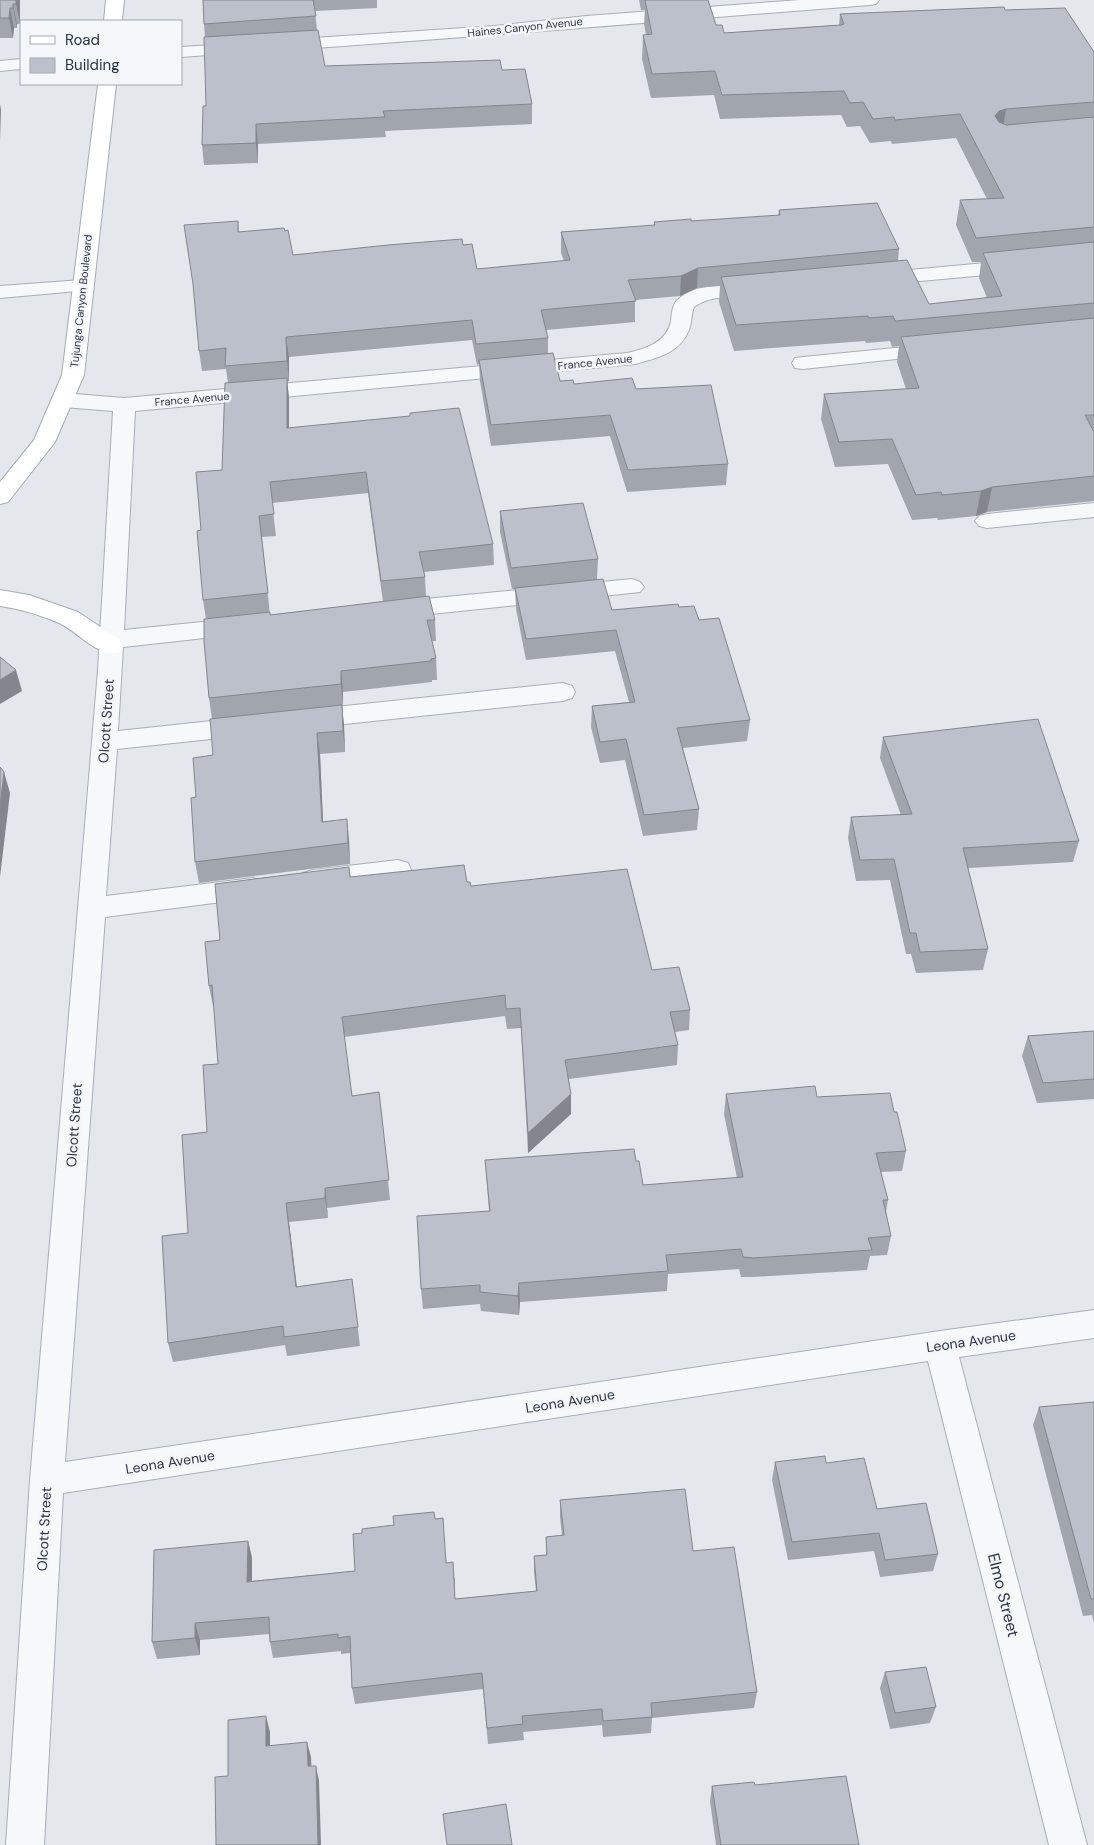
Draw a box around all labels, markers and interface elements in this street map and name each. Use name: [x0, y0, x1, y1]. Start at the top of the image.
street label: Haines Canyon Avenue: [467, 14, 583, 40]
legend: [20, 20, 182, 85]
text: Road: [65, 30, 100, 50]
text: Building: [65, 55, 120, 75]
street label: Tujunga Canyon Boulevard: [67, 234, 95, 368]
street label: France Avenue: [557, 351, 633, 373]
street label: France Avenue: [154, 389, 230, 409]
street label: Olcott Street: [94, 678, 118, 764]
street label: Olcott Street: [62, 1082, 86, 1168]
street label: Leona Avenue: [925, 1326, 1017, 1356]
street label: Leona Avenue: [524, 1385, 616, 1417]
street label: Leona Avenue: [124, 1446, 216, 1478]
street label: Olcott Street: [33, 1486, 55, 1572]
street label: Elmo Street: [983, 1551, 1024, 1639]

